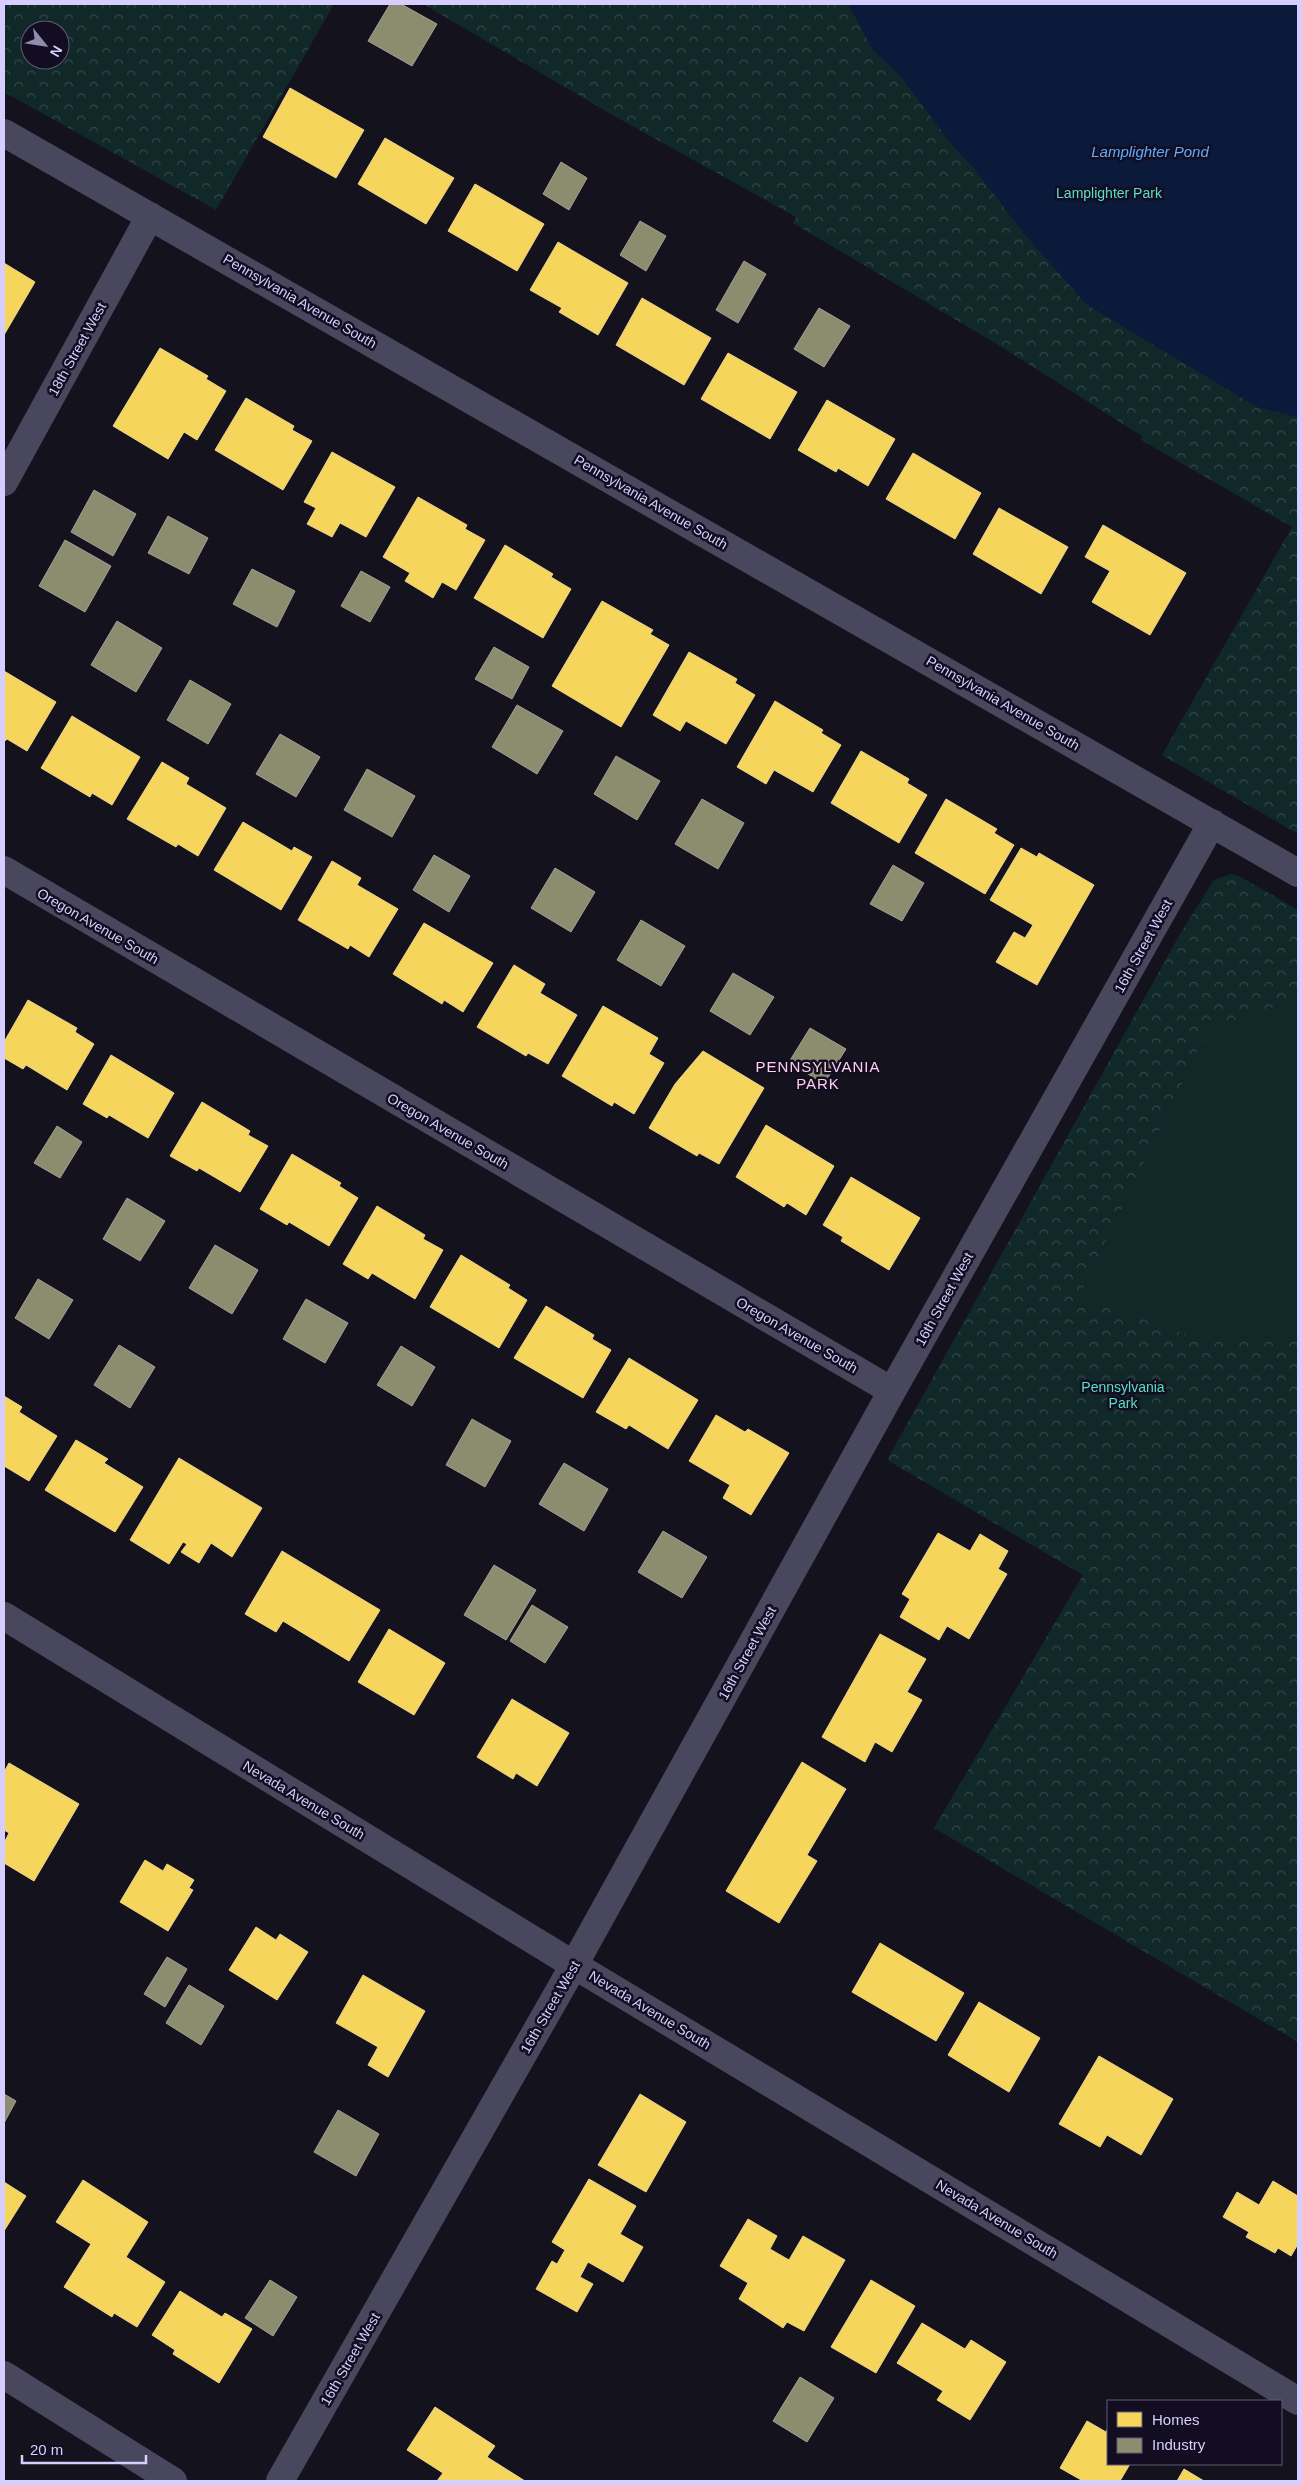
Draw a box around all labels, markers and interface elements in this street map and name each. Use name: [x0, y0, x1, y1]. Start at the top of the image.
north arrow: [20, 20, 70, 70]
text: N: [47, 43, 66, 60]
water label: Lamplighter Pond: [1091, 143, 1209, 160]
park label: Lamplighter Park: [1056, 185, 1163, 201]
street label: Pennsylvania Avenue South: [221, 251, 379, 351]
street label: 18th Street West: [45, 300, 109, 398]
street label: Pennsylvania Avenue South: [572, 452, 730, 552]
street label: Pennsylvania Avenue South: [924, 653, 1082, 753]
street label: Oregon Avenue South: [34, 885, 162, 967]
street label: 16th Street West: [1111, 897, 1175, 995]
district label: PENNSYLVANIA PARK: [756, 1058, 880, 1092]
street label: Oregon Avenue South: [384, 1090, 512, 1172]
street label: 16th Street West: [912, 1250, 976, 1348]
street label: Oregon Avenue South: [733, 1294, 861, 1376]
park label: Pennsylvania Park: [1081, 1379, 1165, 1411]
street label: 16th Street West: [715, 1604, 779, 1702]
street label: Nevada Avenue South: [240, 1757, 368, 1843]
street label: 16th Street West: [517, 1958, 583, 2056]
street label: Nevada Avenue South: [586, 1967, 714, 2053]
street label: Nevada Avenue South: [933, 2176, 1061, 2262]
street label: 16th Street West: [317, 2310, 383, 2408]
legend: [1107, 2400, 1282, 2465]
text: Homes: [1152, 2411, 1200, 2428]
scale bar: [22, 2432, 146, 2464]
text: Industry: [1152, 2436, 1206, 2453]
text: 20 m: [30, 2441, 63, 2458]

